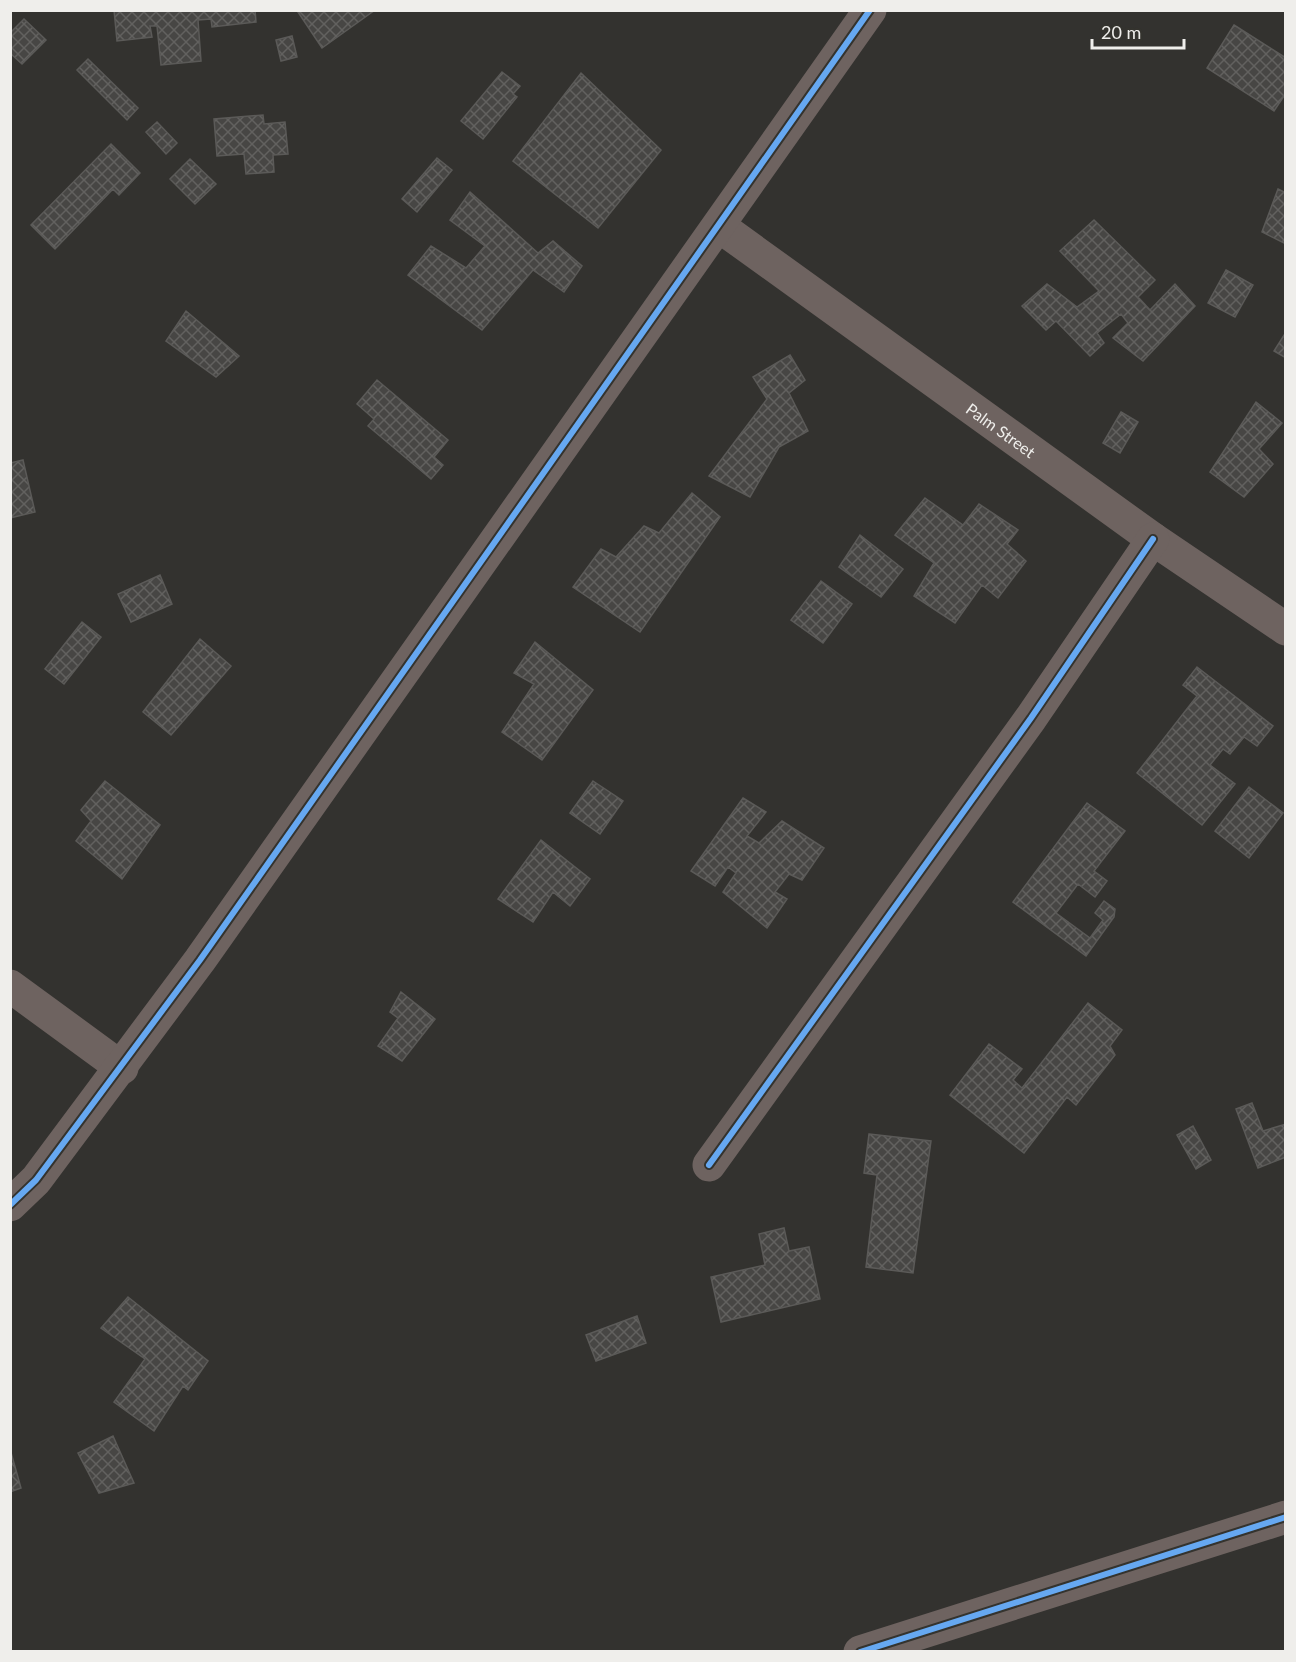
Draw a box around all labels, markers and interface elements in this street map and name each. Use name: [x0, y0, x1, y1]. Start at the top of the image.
scale bar: [1092, 12, 1184, 50]
text: 20 m: [1101, 21, 1141, 43]
street label: Palm Street: [963, 398, 1040, 461]

